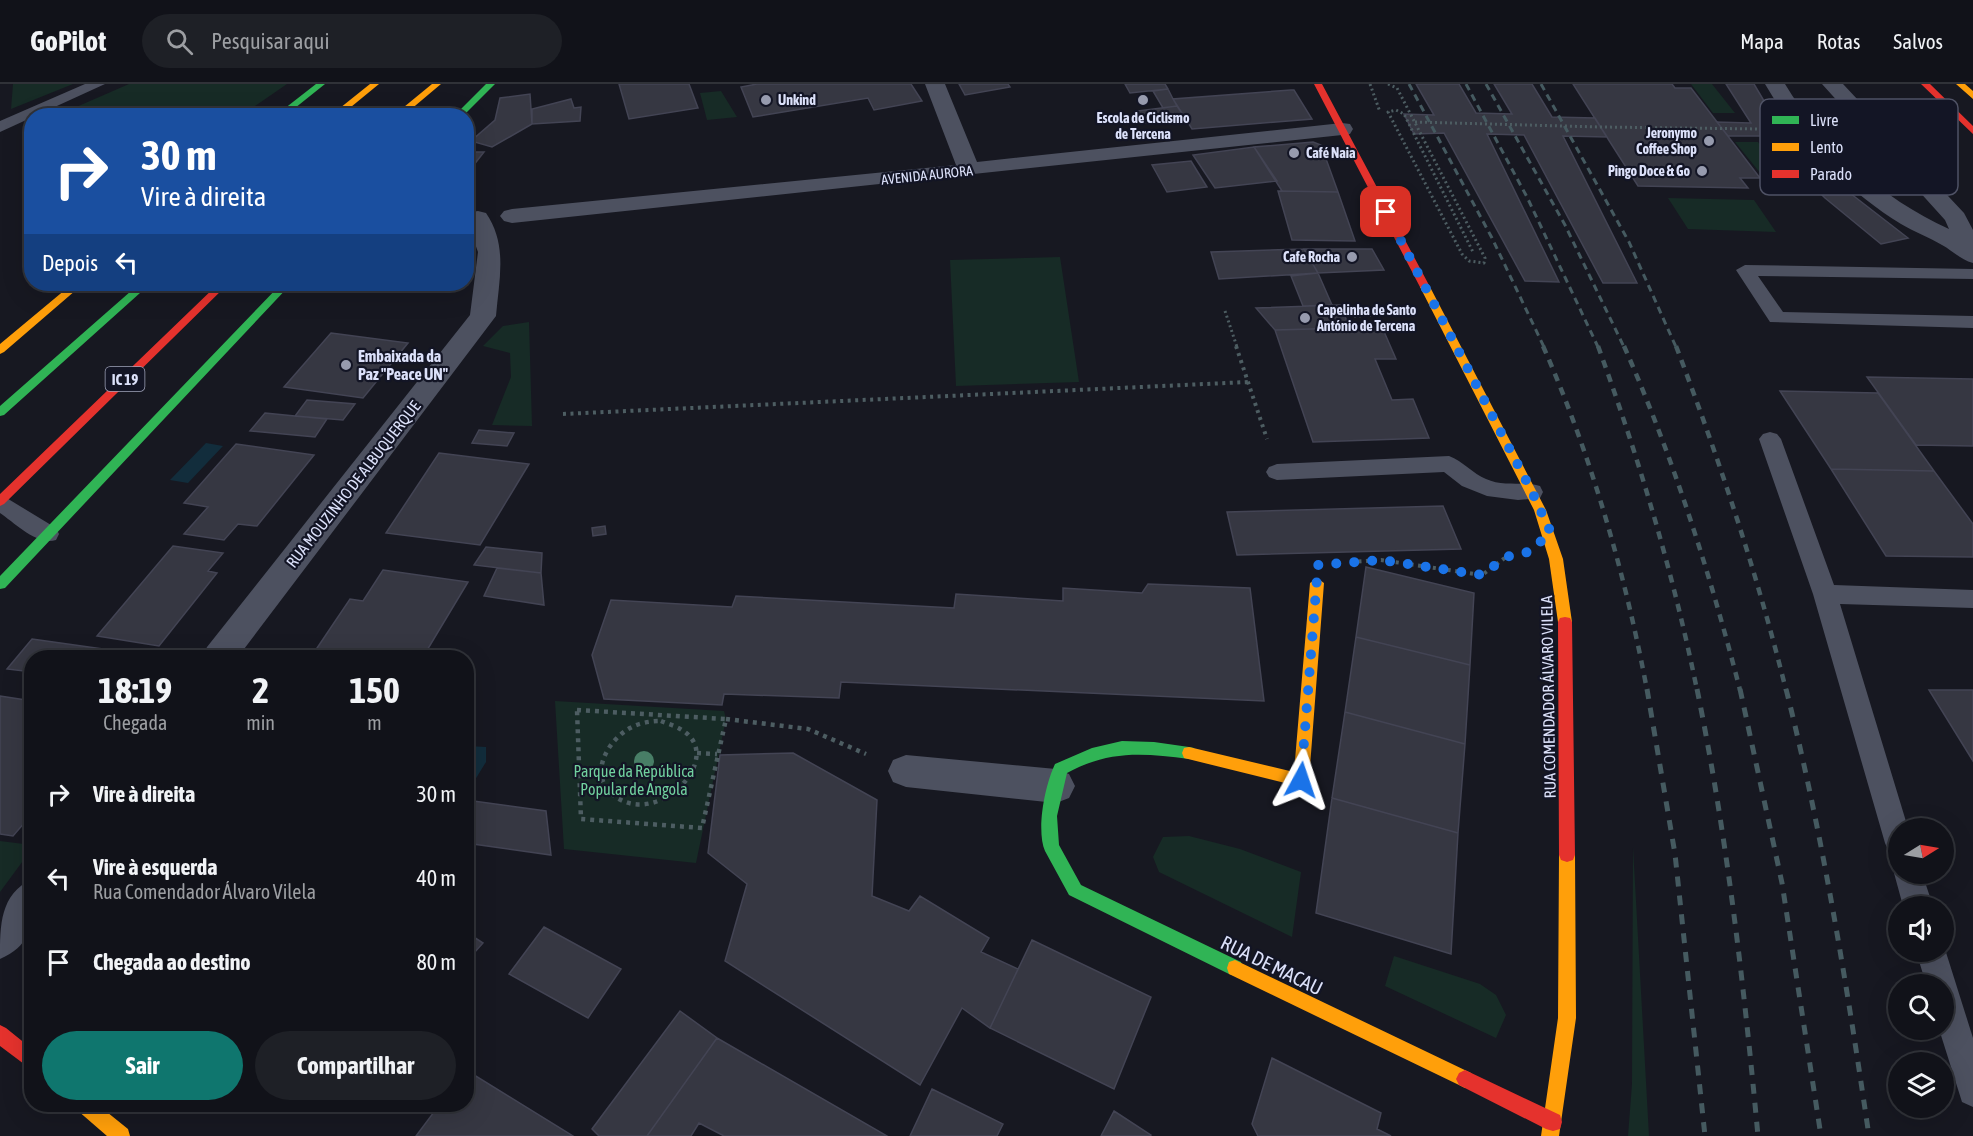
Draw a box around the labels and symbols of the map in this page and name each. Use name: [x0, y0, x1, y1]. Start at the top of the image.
place label: Unkind: [778, 92, 816, 108]
marker: Unkind: [759, 93, 773, 107]
marker: Escola de Ciclismo de Tercena: [1136, 93, 1150, 107]
legend: [1760, 99, 1958, 195]
place label: Escola de Ciclismo de Tercena: [1097, 110, 1190, 142]
text: Livre: [1810, 111, 1838, 129]
place label: Jeronymo Coffee Shop: [1636, 125, 1697, 157]
marker: Jeronymo Coffee Shop: [1702, 134, 1716, 148]
text: Lento: [1810, 138, 1843, 156]
place label: Café Naia: [1306, 145, 1356, 161]
marker: Café Naia: [1287, 146, 1301, 160]
street label: AVENIDA AURORA: [880, 162, 974, 188]
place label: Pingo Doce & Go: [1608, 163, 1690, 179]
marker: Pingo Doce & Go: [1695, 164, 1709, 178]
text: Parado: [1810, 165, 1852, 183]
pin: [1360, 186, 1411, 237]
place label: Cafe Rocha: [1283, 249, 1340, 265]
marker: Cafe Rocha: [1345, 250, 1359, 264]
place label: Capelinha de Santo António de Tercena: [1316, 302, 1417, 334]
marker: Capelinha de Santo António de Tercena: [1298, 311, 1312, 325]
place label: Embaixada da Paz "Peace UN": [358, 347, 449, 383]
marker: Embaixada da Paz "Peace UN": [339, 358, 353, 372]
road number: IC 19: [106, 367, 144, 391]
street label: RUA MOUZINHO DE ALBUQUERQUE: [282, 397, 424, 571]
street label: RUA COMENDADOR ÁLVARO VILELA: [1537, 595, 1559, 799]
position arrow: [1269, 748, 1333, 812]
park label: Parque da República Popular de Angola: [573, 762, 695, 799]
north arrow: [1888, 818, 1954, 884]
street label: RUA DE MACAU: [1217, 930, 1327, 1000]

